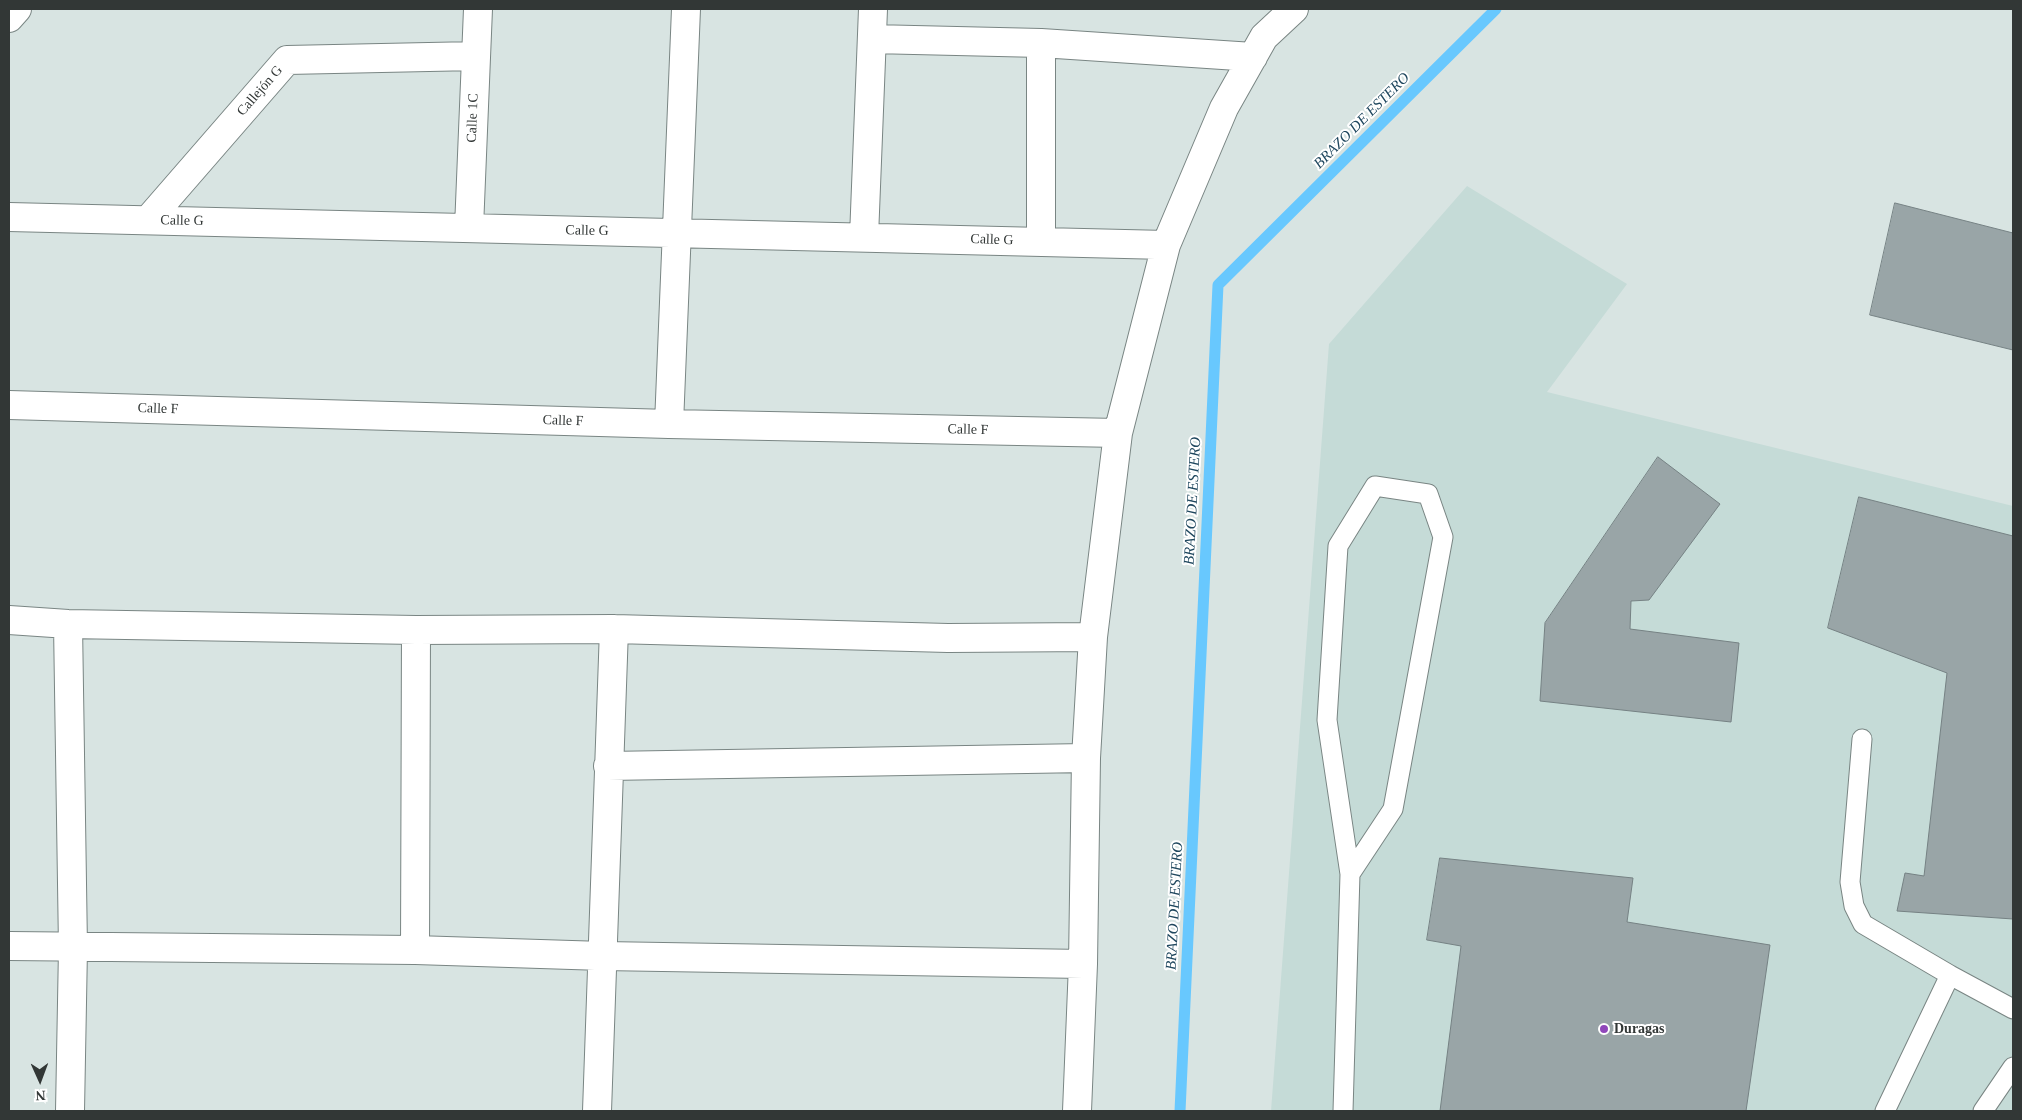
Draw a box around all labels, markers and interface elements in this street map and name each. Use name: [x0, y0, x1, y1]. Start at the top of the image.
street label: Callejón G: [234, 62, 286, 120]
water label: BRAZO DE ESTERO: [1310, 69, 1414, 173]
street label: Calle 1C: [464, 93, 482, 143]
street label: Calle G: [160, 212, 204, 230]
street label: Calle G: [565, 222, 609, 240]
street label: Calle G: [970, 231, 1014, 249]
street label: Calle F: [137, 400, 179, 418]
street label: Calle F: [542, 412, 584, 430]
street label: Calle F: [947, 421, 989, 439]
water label: BRAZO DE ESTERO: [1181, 436, 1205, 566]
water label: BRAZO DE ESTERO: [1163, 841, 1187, 971]
place label: Duragas: [1614, 1021, 1665, 1037]
marker: Duragas: [1598, 1023, 1610, 1035]
north arrow: [15, 1055, 65, 1105]
text: N: [35, 1088, 46, 1103]

